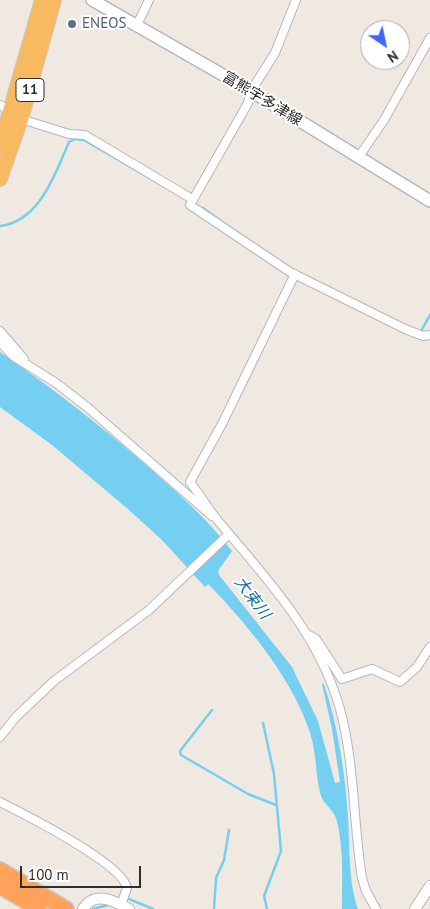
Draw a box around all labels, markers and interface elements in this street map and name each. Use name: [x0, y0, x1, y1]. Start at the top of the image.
place label: ENEOS: [82, 15, 126, 33]
marker: ENEOS: [66, 18, 78, 30]
north arrow: [360, 20, 410, 70]
text: N: [384, 47, 402, 67]
street label: 富熊宇多津線: [219, 68, 305, 130]
road number: 11: [16, 78, 44, 102]
water label: 大束川: [230, 573, 274, 623]
scale bar: [22, 856, 144, 888]
text: 100 m: [28, 865, 69, 884]

